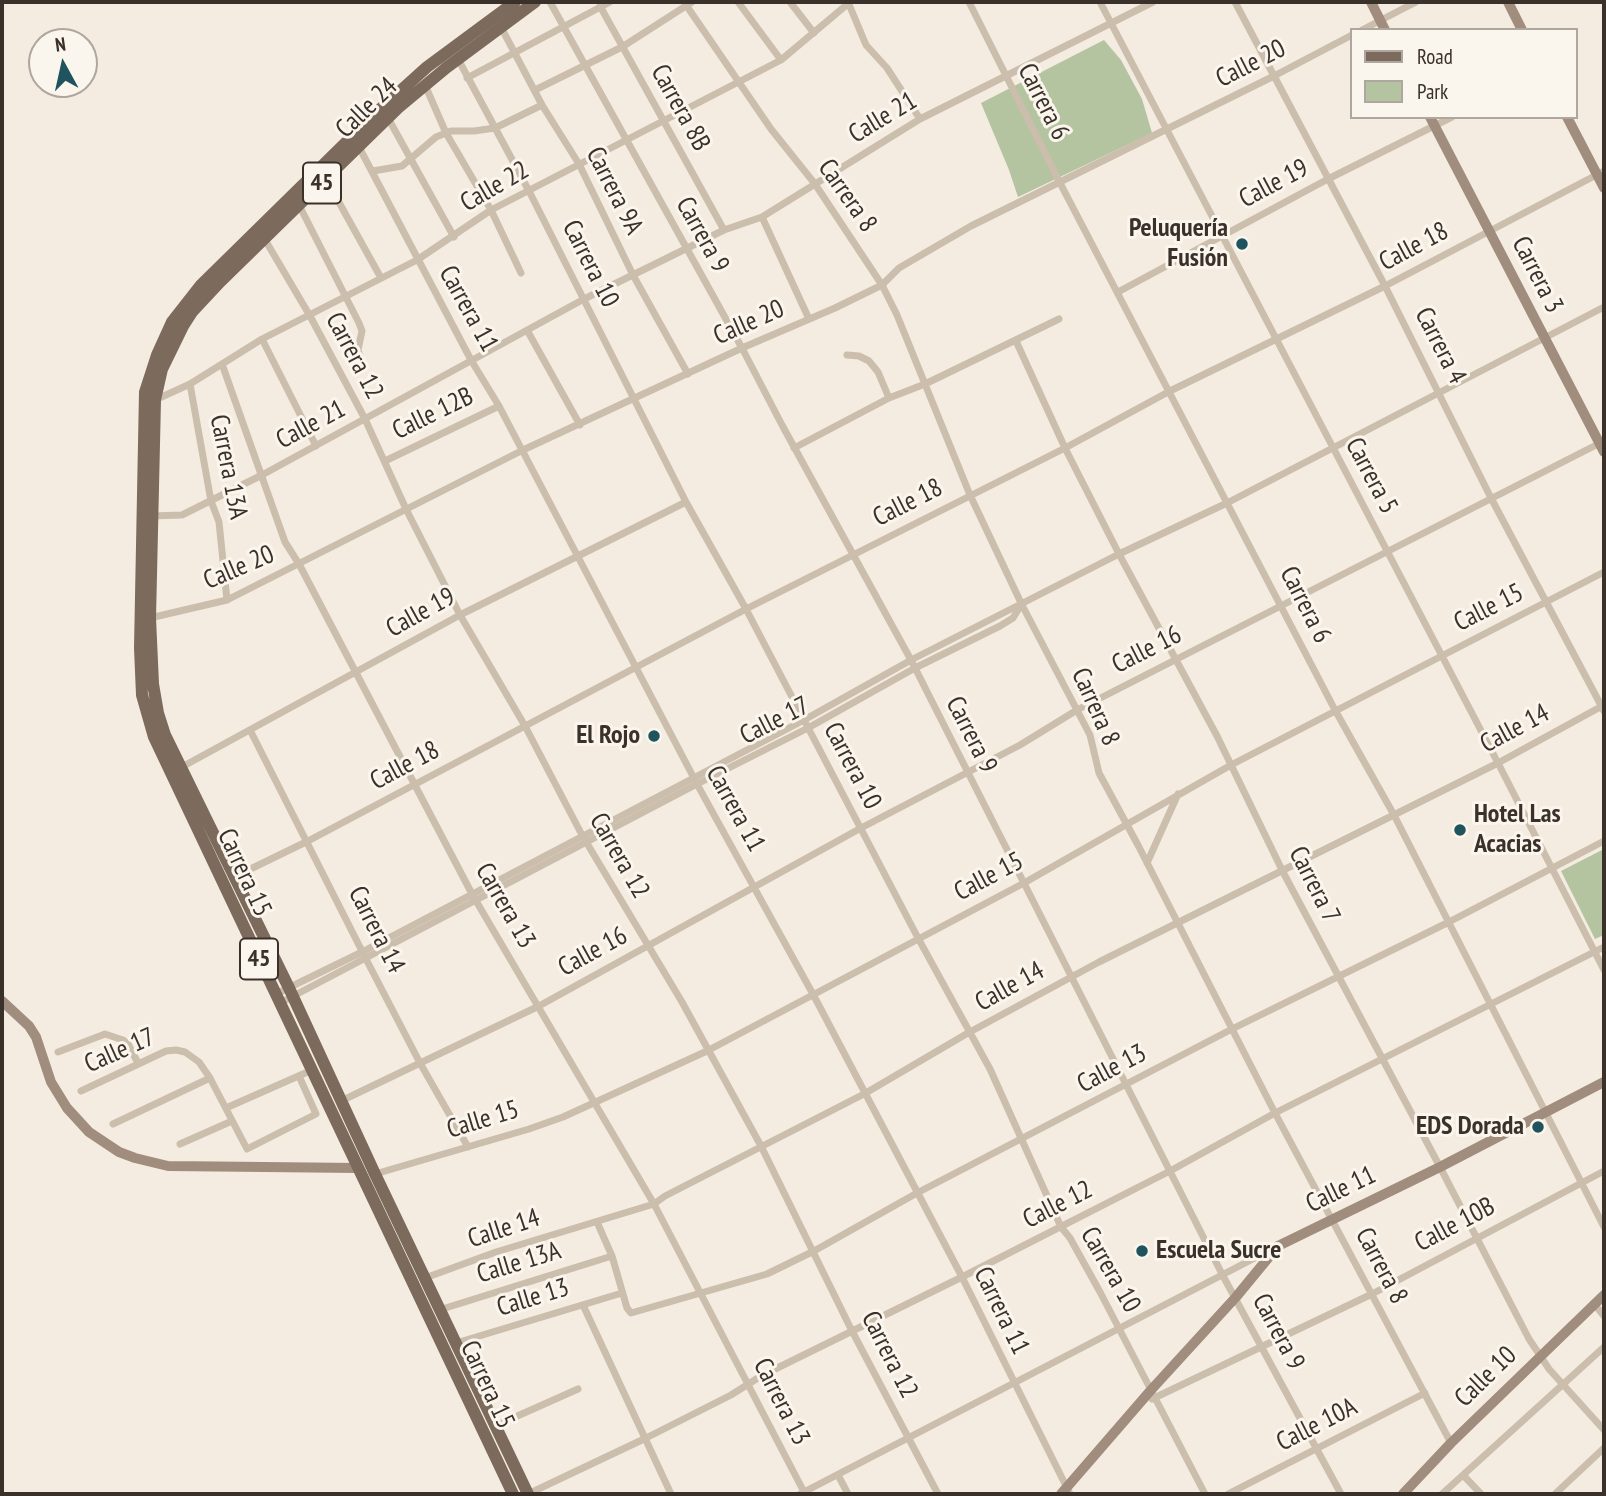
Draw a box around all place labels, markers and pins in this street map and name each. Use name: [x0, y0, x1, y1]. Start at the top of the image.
place label: Peluquería Fusión: [1129, 213, 1228, 274]
marker: Peluquería Fusión: [1234, 236, 1250, 252]
place label: El Rojo: [576, 720, 640, 752]
marker: El Rojo: [646, 728, 662, 744]
place label: Hotel Las Acacias: [1474, 799, 1561, 860]
marker: Hotel Las Acacias: [1452, 822, 1468, 838]
place label: EDS Dorada: [1416, 1111, 1524, 1143]
marker: EDS Dorada: [1530, 1119, 1546, 1135]
place label: Escuela Sucre: [1156, 1235, 1281, 1267]
marker: Escuela Sucre: [1134, 1243, 1150, 1259]

